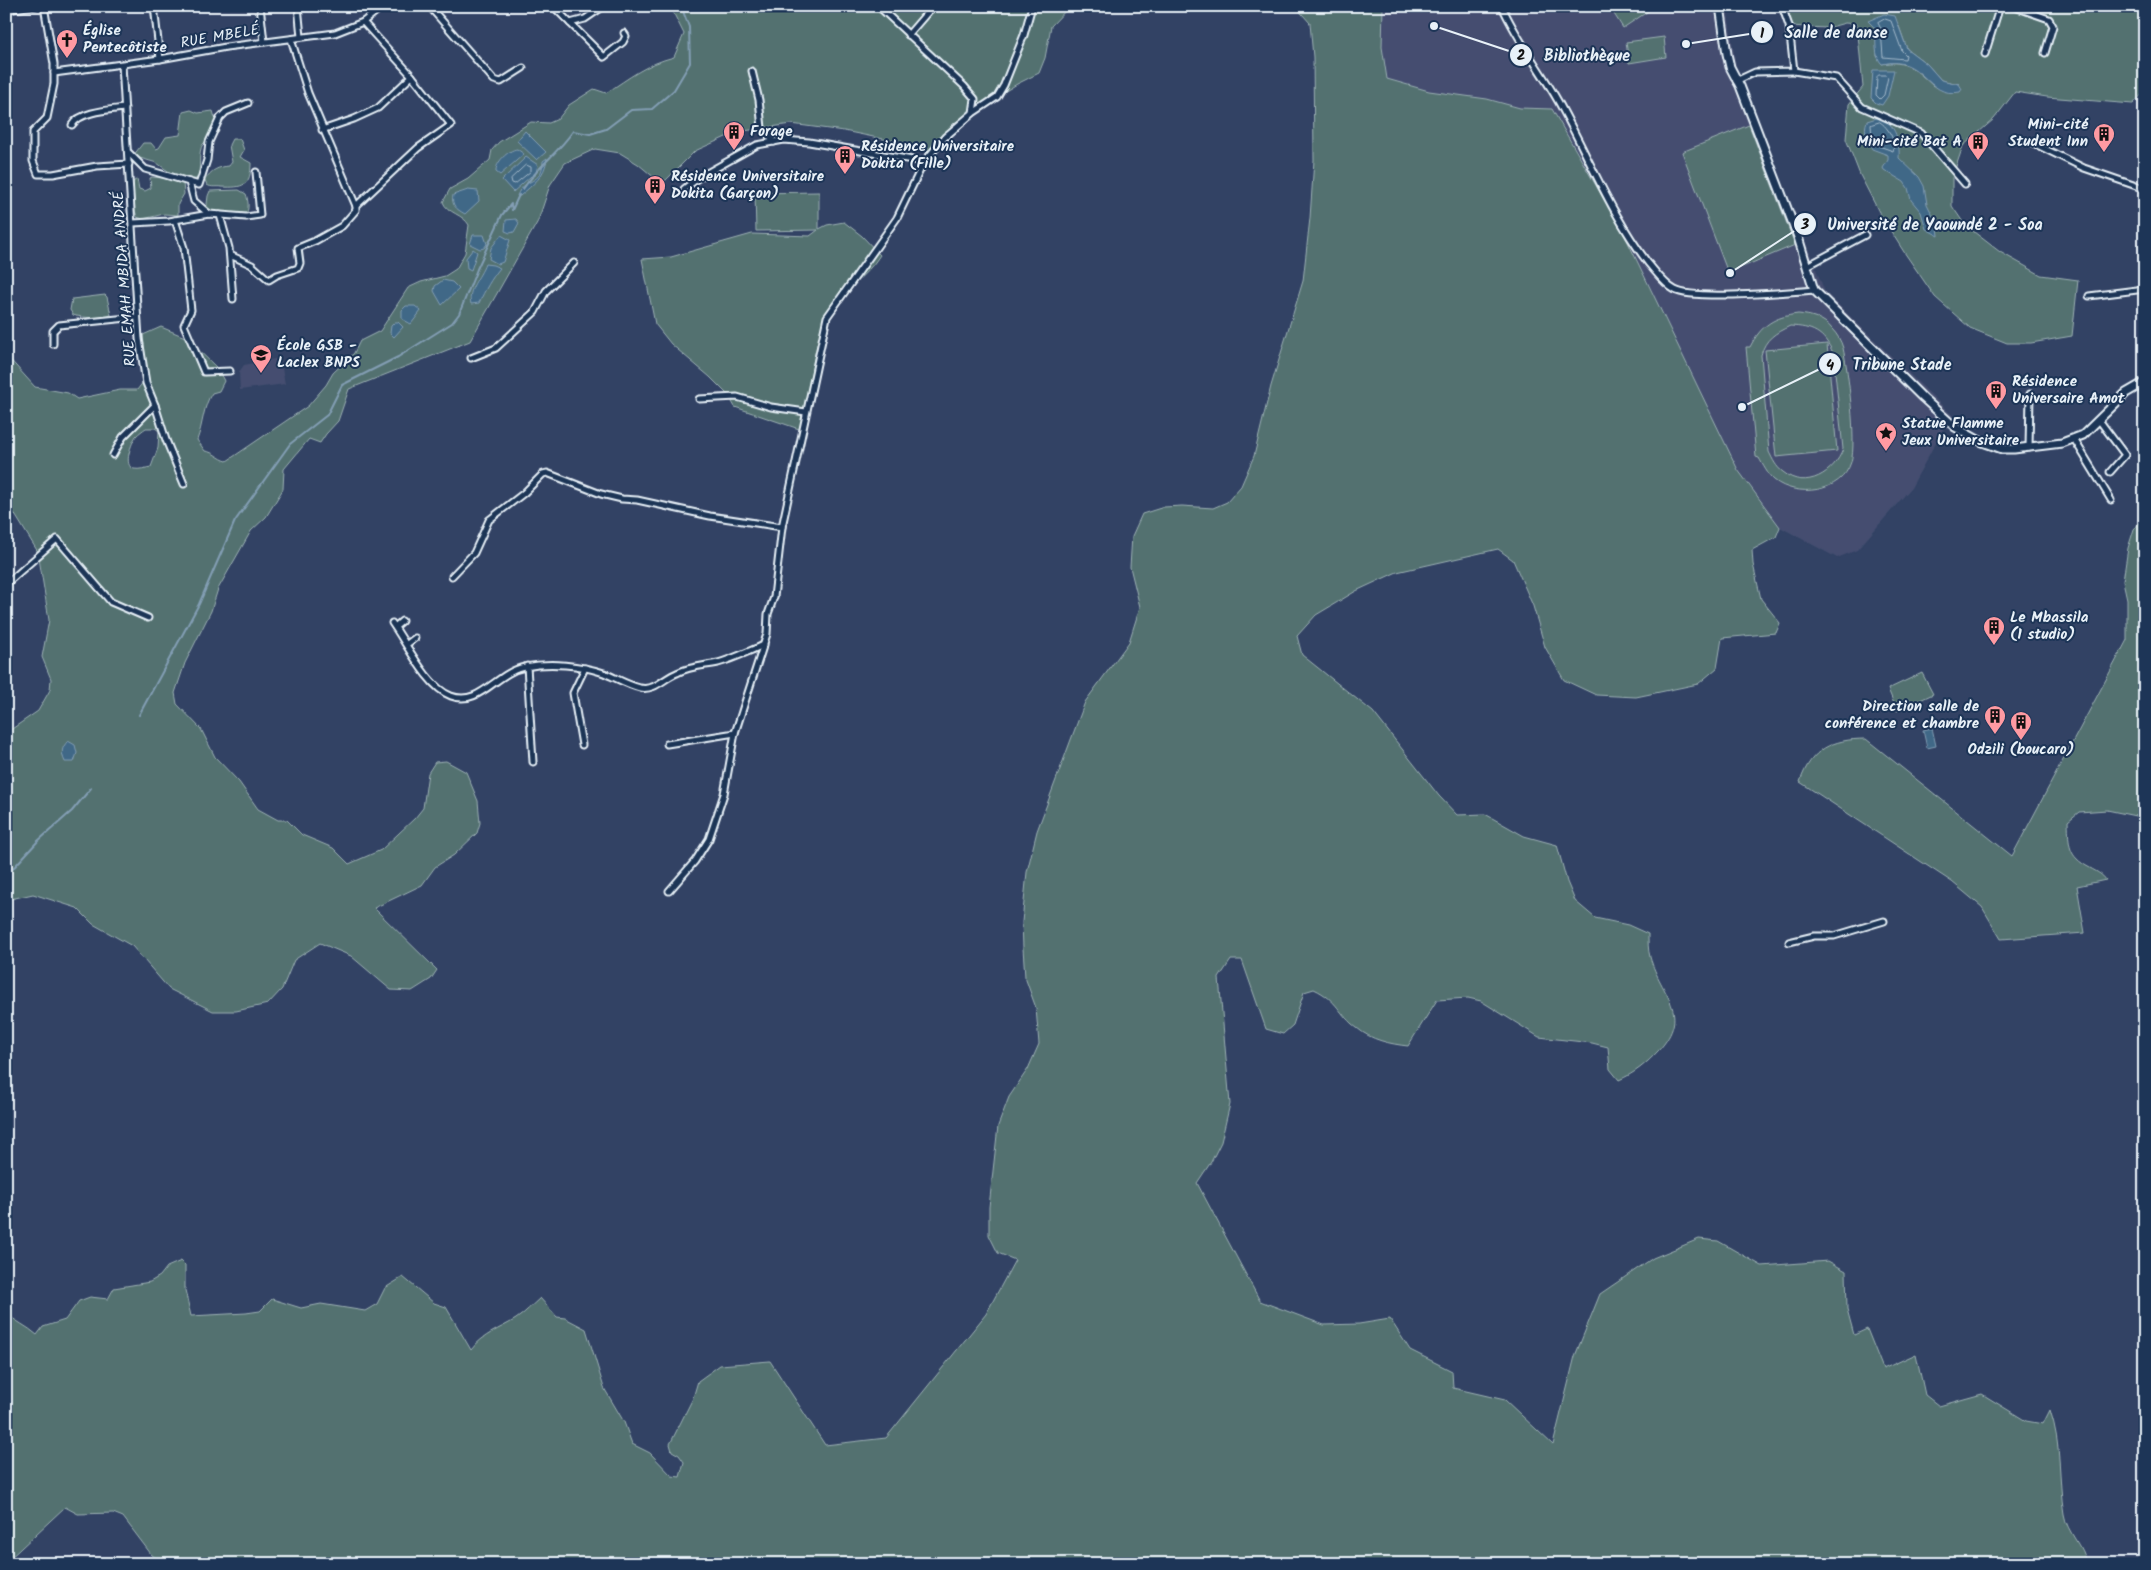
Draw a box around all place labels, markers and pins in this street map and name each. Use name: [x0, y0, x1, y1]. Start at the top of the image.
callout: Salle de danse: [1749, 17, 1897, 48]
place label: Église Pentecôtiste: [83, 19, 168, 60]
church icon: Église Pentecôtiste: [55, 28, 79, 59]
callout: Bibliothèque: [1509, 40, 1640, 71]
place label: Mini-cité Student Inn: [2008, 113, 2089, 154]
building icon: Forage: [722, 120, 746, 151]
place label: Forage: [750, 120, 793, 144]
building icon: Mini-cité Student Inn: [2092, 122, 2116, 153]
place label: Mini-cité Bat A: [1857, 130, 1962, 154]
building icon: Mini-cité Bat A: [1966, 130, 1990, 161]
place label: Résidence Universitaire Dokita (Fille): [861, 135, 1015, 176]
building icon: Résidence Universitaire Dokita (Fille): [833, 144, 857, 175]
place label: Résidence Universitaire Dokita (Garçon): [671, 165, 825, 206]
building icon: Résidence Universitaire Dokita (Garçon): [643, 174, 667, 205]
callout: Université de Yaoundé 2 - Soa: [1793, 209, 2053, 240]
place label: École GSB - Laclex BNPS: [277, 334, 360, 375]
school or university icon: École GSB - Laclex BNPS: [249, 343, 273, 374]
callout: Tribune Stade: [1817, 349, 1961, 380]
place label: Résidence Universaire Amot: [2012, 370, 2125, 411]
building icon: Résidence Universaire Amot: [1984, 379, 2008, 410]
place label: Statue Flamme Jeux Universitaire: [1902, 412, 2020, 453]
place icon: Statue Flamme Jeux Universitaire: [1874, 421, 1898, 452]
place label: Le Mbassila (1 studio): [2010, 606, 2089, 647]
building icon: Le Mbassila (1 studio): [1982, 615, 2006, 646]
place label: Direction salle de conférence et chambre: [1825, 695, 1980, 736]
building icon: Direction salle de conférence et chambre: [1983, 704, 2007, 735]
building icon: Odzili (boucaro): [2009, 710, 2033, 741]
place label: Odzili (boucaro): [1967, 738, 2075, 762]

